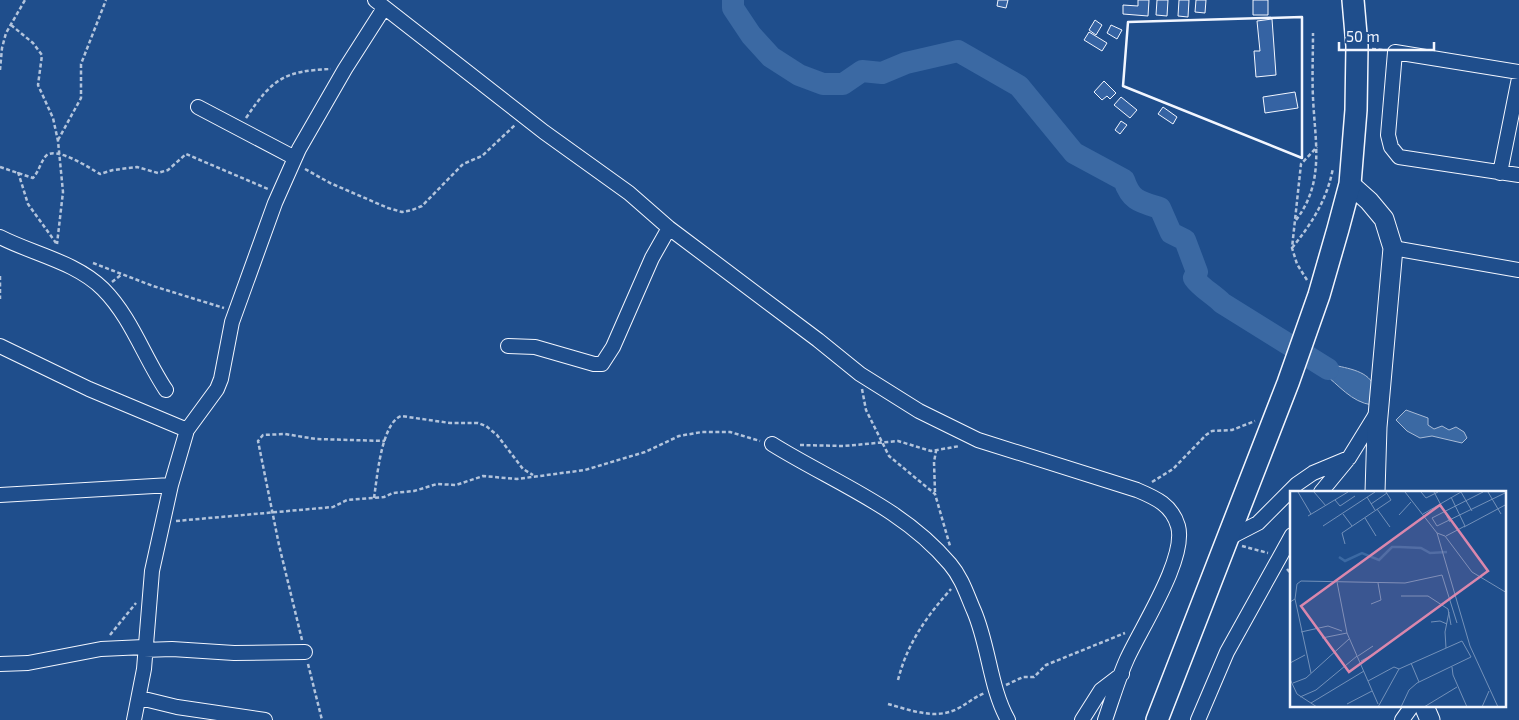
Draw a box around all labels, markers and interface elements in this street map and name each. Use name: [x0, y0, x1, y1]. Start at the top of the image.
scale bar: [1339, 20, 1434, 52]
text: 50 m: [1346, 27, 1380, 45]
inset map: [1290, 491, 1506, 708]

